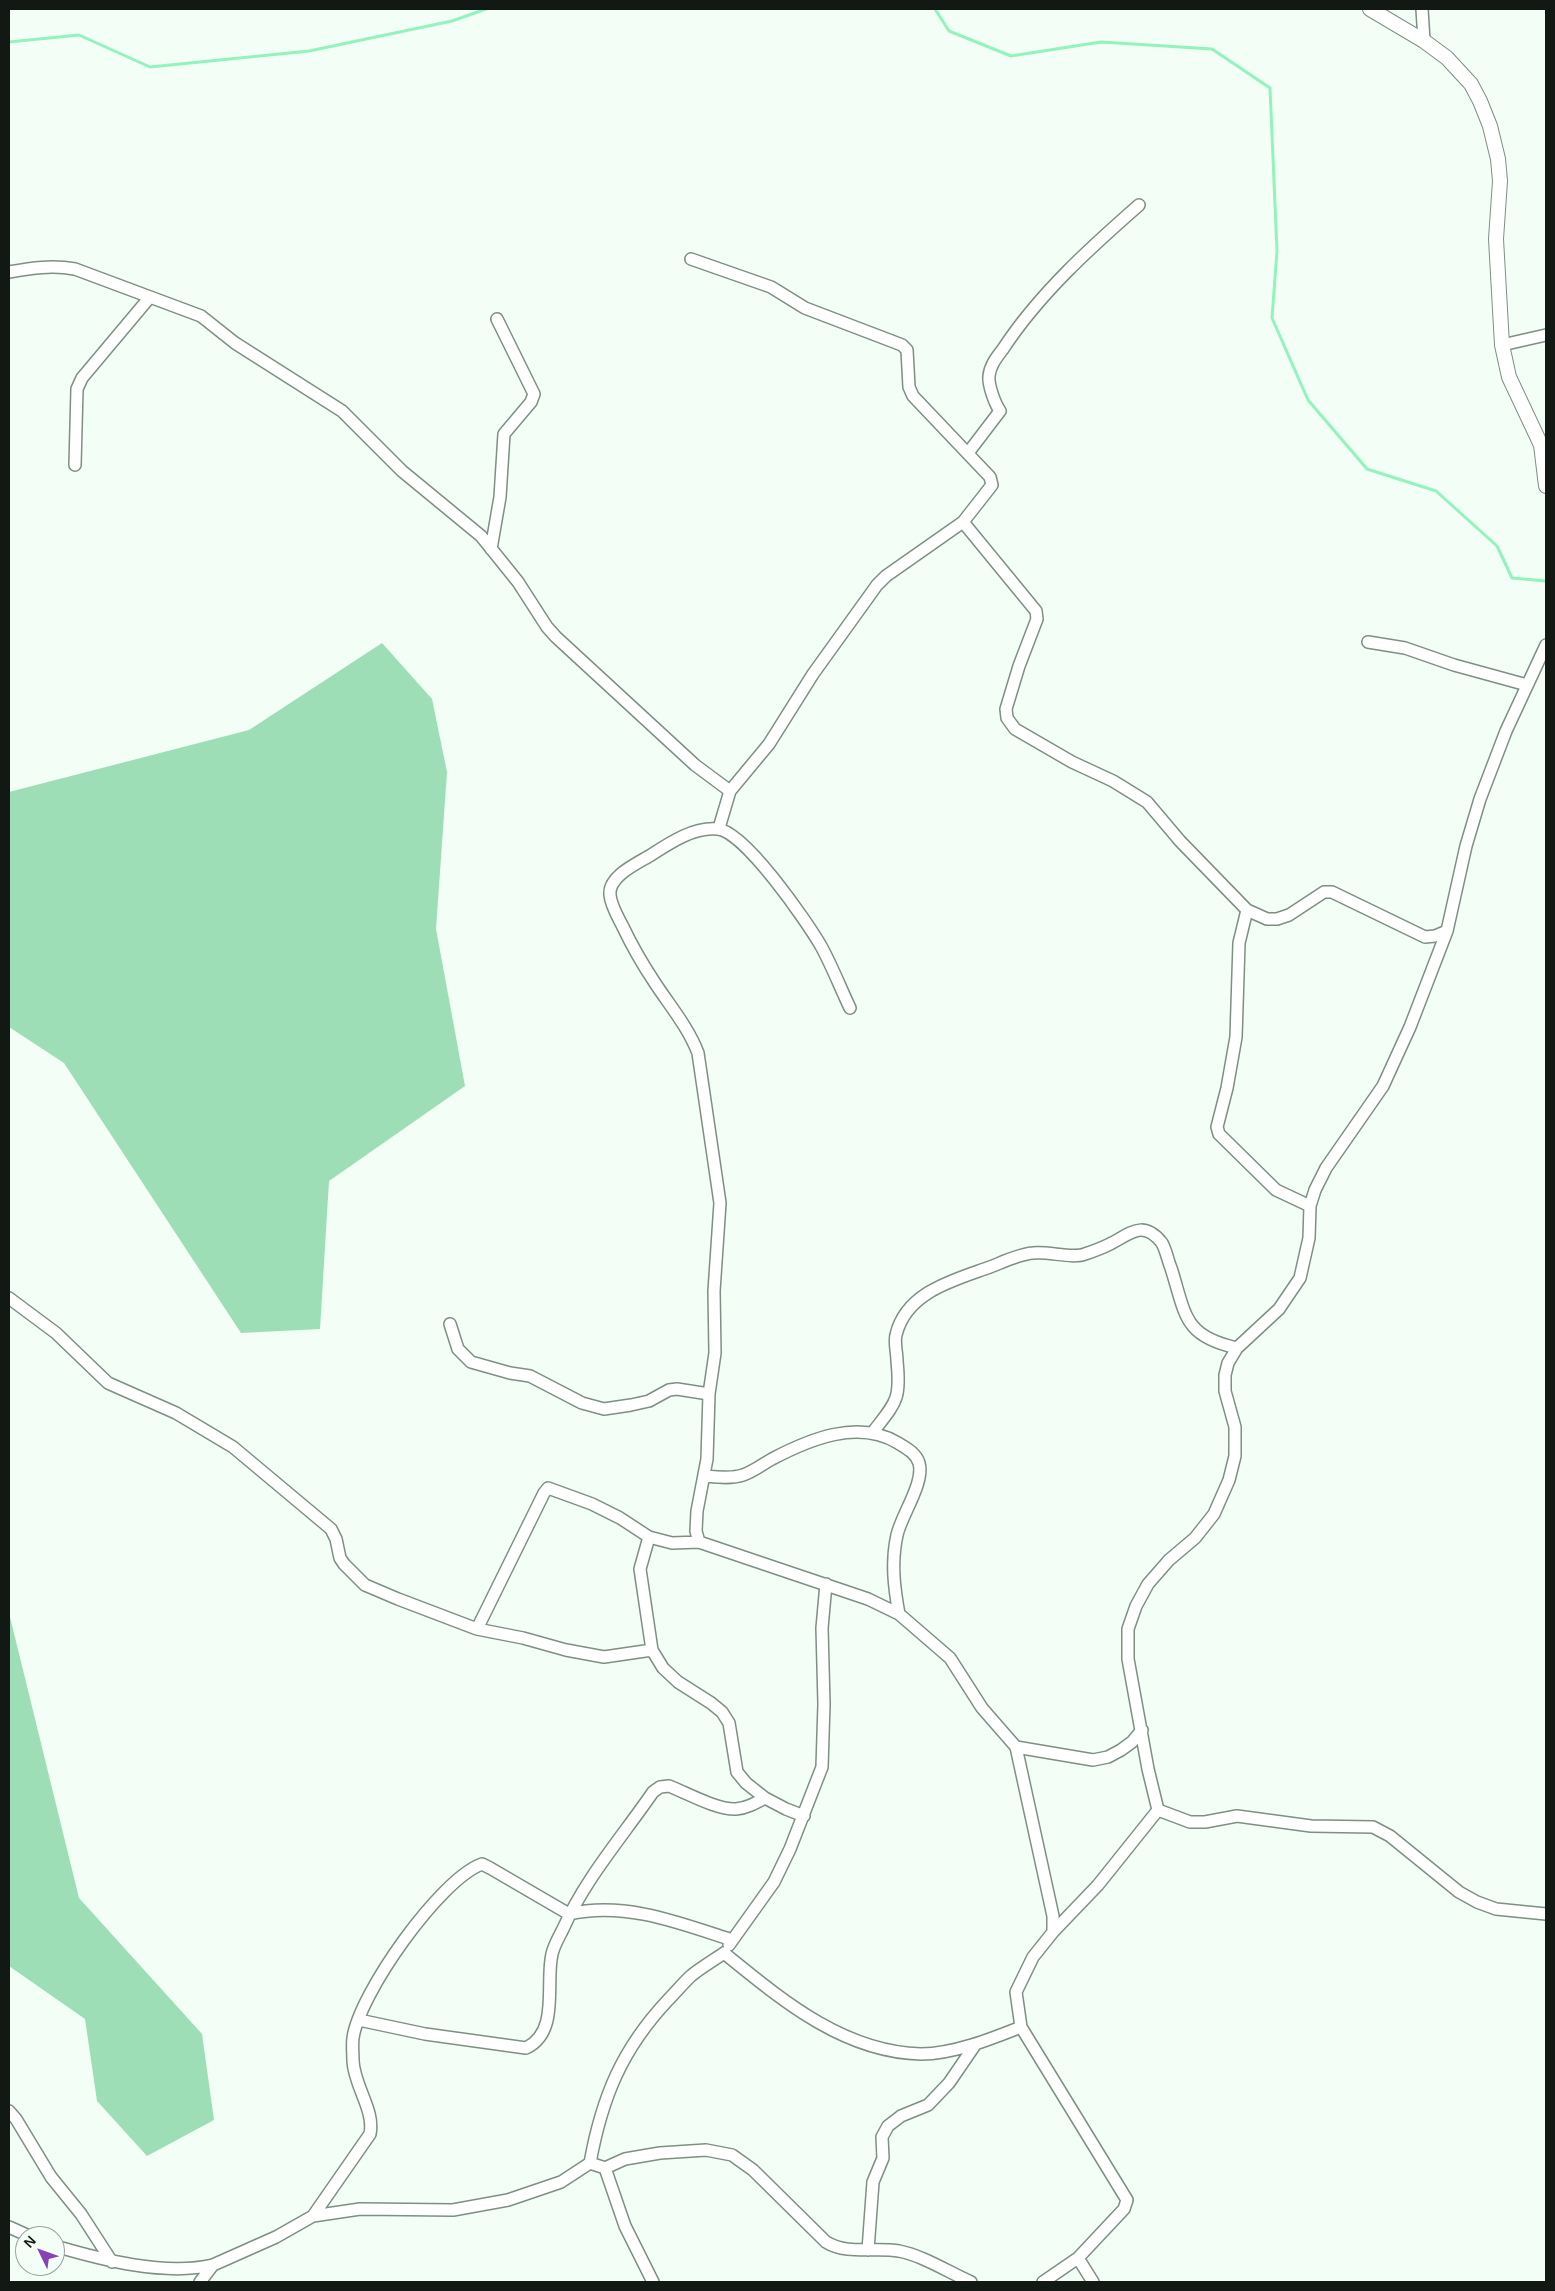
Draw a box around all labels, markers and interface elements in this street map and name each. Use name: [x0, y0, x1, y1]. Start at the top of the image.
north arrow: [15, 2226, 65, 2276]
text: N: [20, 2233, 39, 2251]

